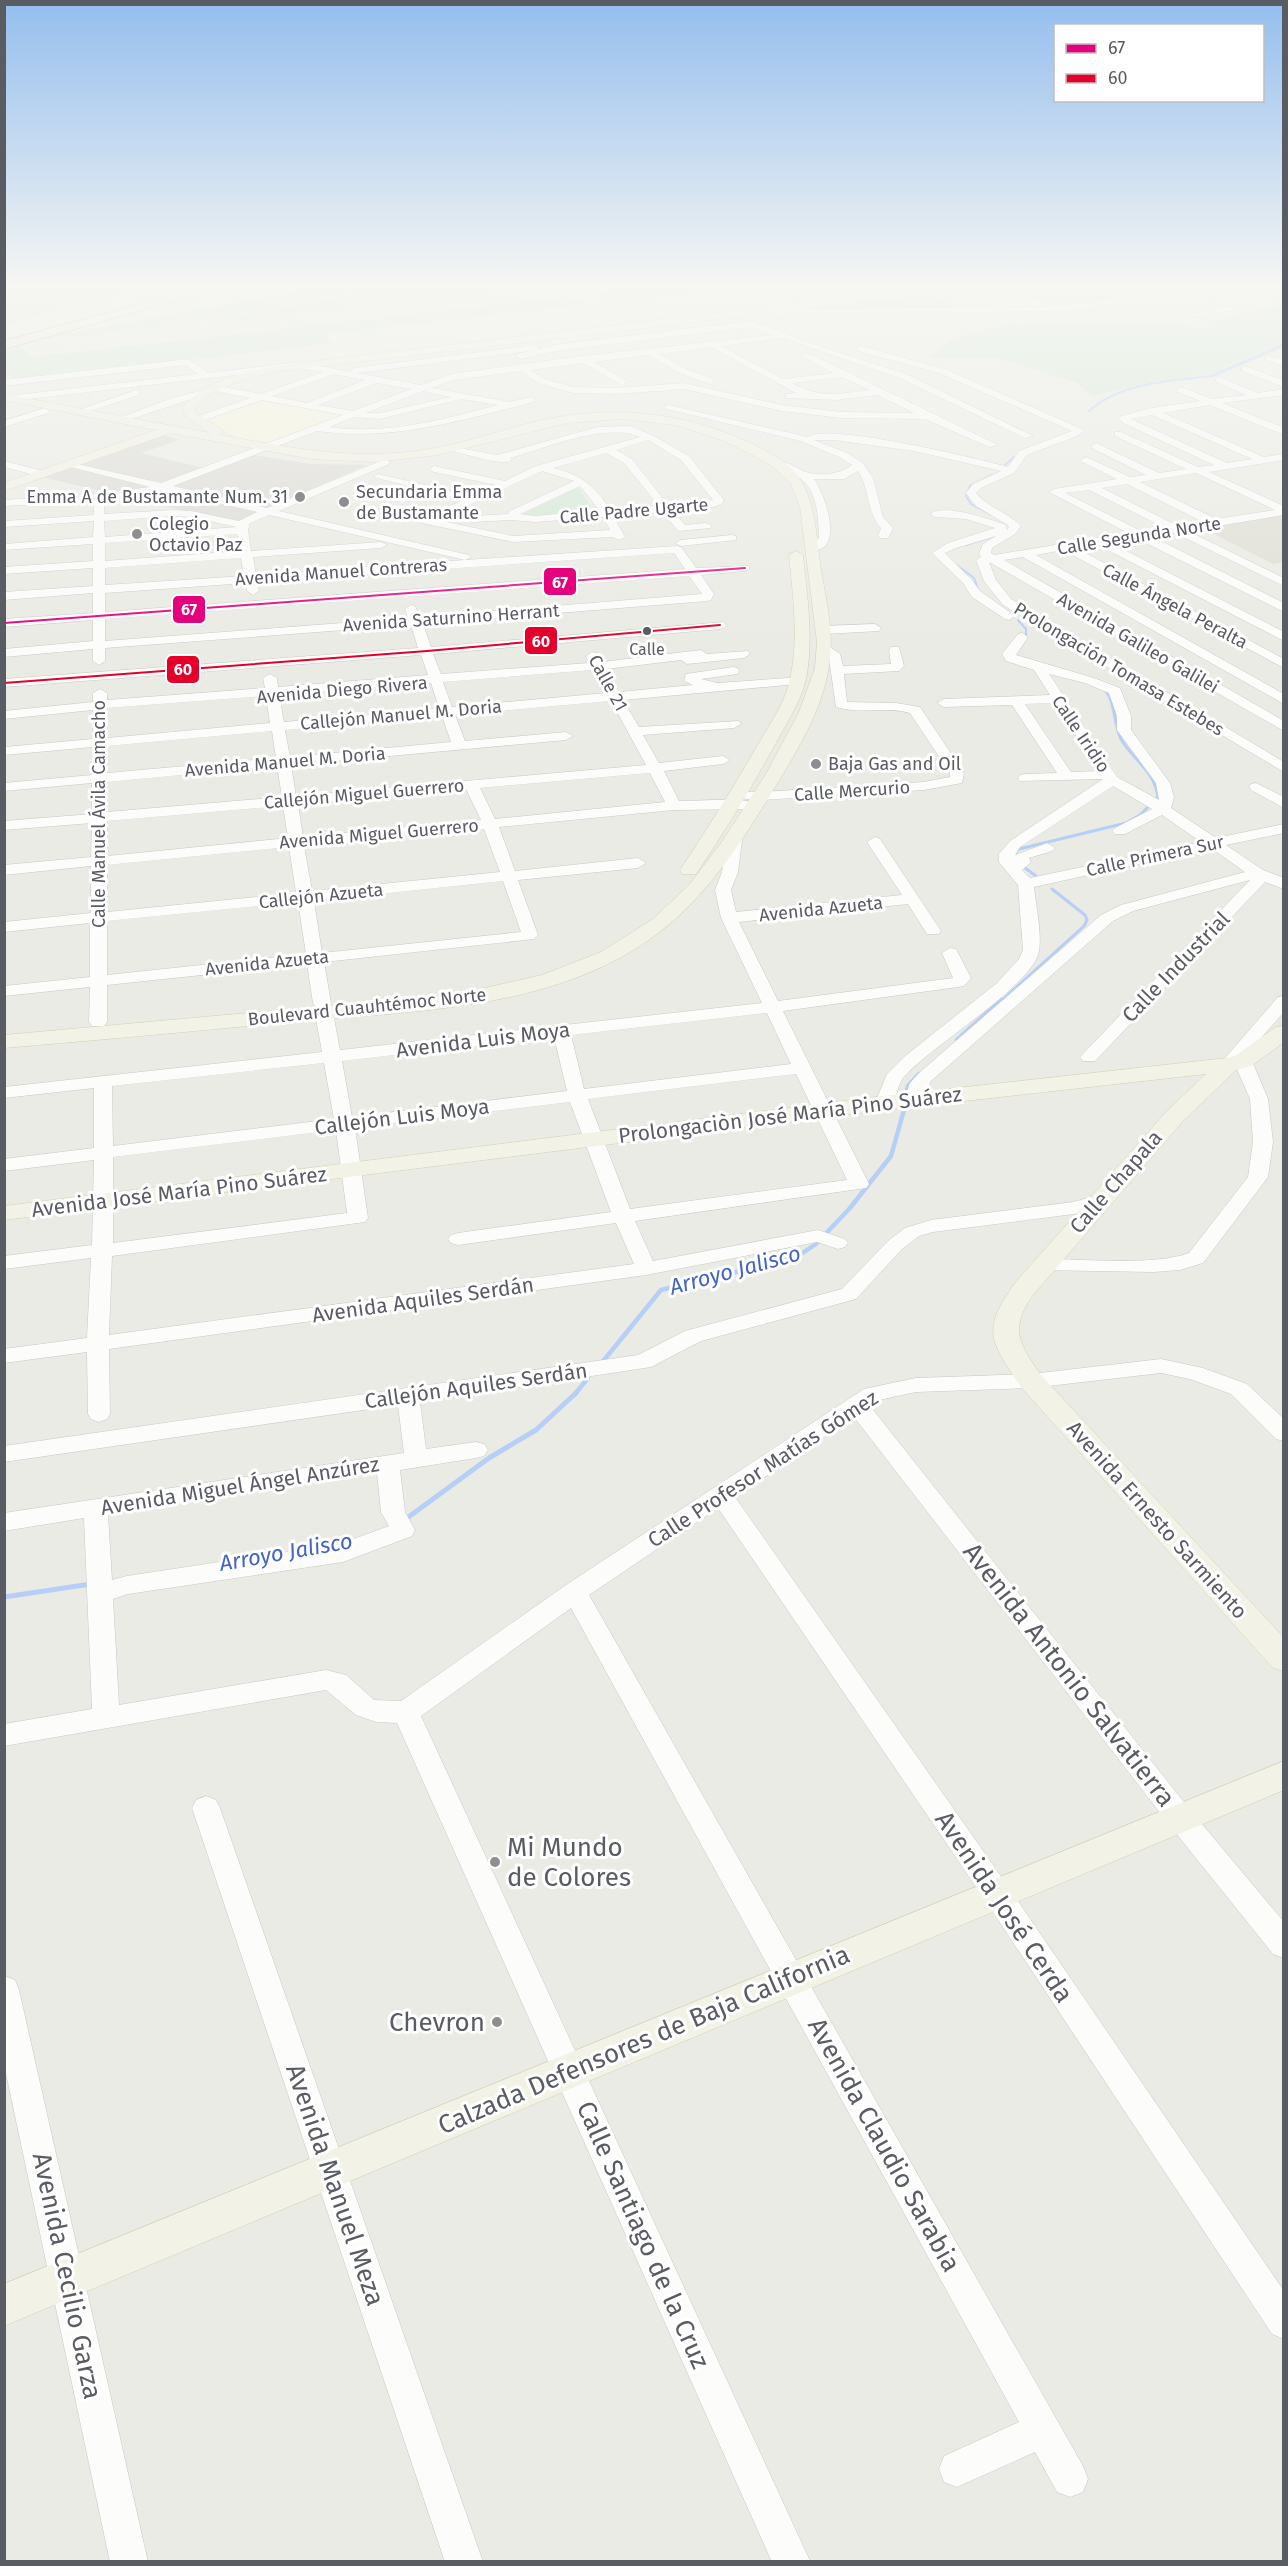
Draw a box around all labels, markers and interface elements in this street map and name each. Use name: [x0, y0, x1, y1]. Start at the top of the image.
legend: [1054, 24, 1264, 102]
text: 67: [1108, 37, 1125, 59]
text: 60: [1108, 67, 1128, 89]
place label: Secundaria Emma de Bustamante: [356, 481, 502, 524]
place label: Emma A de Bustamante Num. 31: [27, 486, 288, 508]
marker: Emma A de Bustamante Num. 31: [293, 490, 307, 504]
street label: Calle Padre Ugarte: [559, 494, 709, 528]
marker: Secundaria Emma de Bustamante: [337, 495, 351, 509]
street label: Calle Segunda Norte: [1056, 512, 1222, 560]
place label: Colegio Octavio Paz: [149, 513, 242, 556]
marker: Colegio Octavio Paz: [130, 527, 144, 541]
street label: Avenida Manuel Contreras: [234, 554, 448, 590]
street label: Calle Ángela Peralta: [1099, 558, 1252, 654]
line badge: 67: [543, 567, 577, 596]
text: 67: [552, 573, 569, 592]
street label: Avenida Galileo Galilei: [1053, 588, 1223, 698]
line badge: 67: [172, 595, 206, 624]
street label: Prolongación Tomasa Estebes: [1010, 597, 1228, 741]
street label: Avenida Saturnino Herrant: [342, 599, 560, 637]
text: 67: [181, 600, 198, 619]
marker: Calle: [641, 625, 653, 637]
line badge: 60: [524, 626, 558, 655]
text: 60: [532, 632, 550, 651]
place label: Calle: [629, 640, 665, 659]
street label: Calle 21: [584, 651, 632, 715]
line badge: 60: [166, 655, 200, 684]
text: 60: [174, 660, 192, 679]
street label: Avenida Diego Rivera: [256, 672, 428, 708]
street label: Calle Iridio: [1047, 691, 1115, 777]
street label: Callejón Manuel M. Doria: [299, 695, 503, 735]
street label: Calle Manuel Ávila Camacho: [87, 700, 110, 928]
street label: Avenida Manuel M. Doria: [184, 742, 386, 782]
place label: Baja Gas and Oil: [828, 753, 961, 775]
marker: Baja Gas and Oil: [809, 757, 823, 771]
street label: Callejón Miguel Guerrero: [263, 774, 465, 814]
street label: Calle Mercurio: [793, 776, 911, 806]
street label: Avenida Miguel Guerrero: [278, 814, 480, 854]
street label: Calle Primera Sur: [1084, 831, 1226, 881]
street label: Callejón Azueta: [258, 879, 384, 913]
street label: Avenida Azueta: [758, 892, 884, 926]
street label: Calle Industrial: [1117, 906, 1235, 1028]
street label: Avenida Azueta: [204, 946, 330, 980]
street label: Boulevard Cuauhtémoc Norte: [247, 984, 487, 1030]
street label: Avenida Luis Moya: [395, 1016, 571, 1064]
street label: Prolongaciòn José María Pino Suárez: [617, 1081, 963, 1149]
street label: Callejón Luis Moya: [313, 1093, 491, 1141]
street label: Calle Chapala: [1064, 1125, 1168, 1239]
street label: Avenida José María Pino Suárez: [30, 1161, 328, 1223]
water label: Arroyo Jalisco: [666, 1240, 804, 1301]
street label: Avenida Aquiles Serdán: [310, 1272, 536, 1328]
street label: Callejón Aquiles Serdán: [363, 1357, 589, 1415]
street label: Calle Profesor Matías Gómez: [643, 1385, 883, 1553]
street label: Avenida Ernesto Sarmiento: [1061, 1416, 1253, 1624]
street label: Avenida Miguel Ángel Anzúrez: [99, 1451, 381, 1521]
water label: Arroyo Jalisco: [216, 1527, 355, 1577]
street label: Avenida Antonio Salvatierra: [956, 1537, 1182, 1813]
street label: Avenida José Cerda: [928, 1805, 1080, 2009]
place label: Mi Mundo de Colores: [507, 1832, 631, 1893]
marker: Mi Mundo de Colores: [488, 1855, 502, 1869]
street label: Calzada Defensores de Baja California: [433, 1939, 855, 2141]
place label: Chevron: [389, 2007, 485, 2038]
street label: Avenida Claudio Sarabia: [801, 2013, 967, 2277]
marker: Chevron: [490, 2015, 504, 2029]
street label: Avenida Manuel Meza: [279, 2060, 391, 2310]
street label: Calle Santiago de la Cruz: [570, 2096, 716, 2374]
street label: Avenida Cecilio Garza: [26, 2150, 108, 2402]

